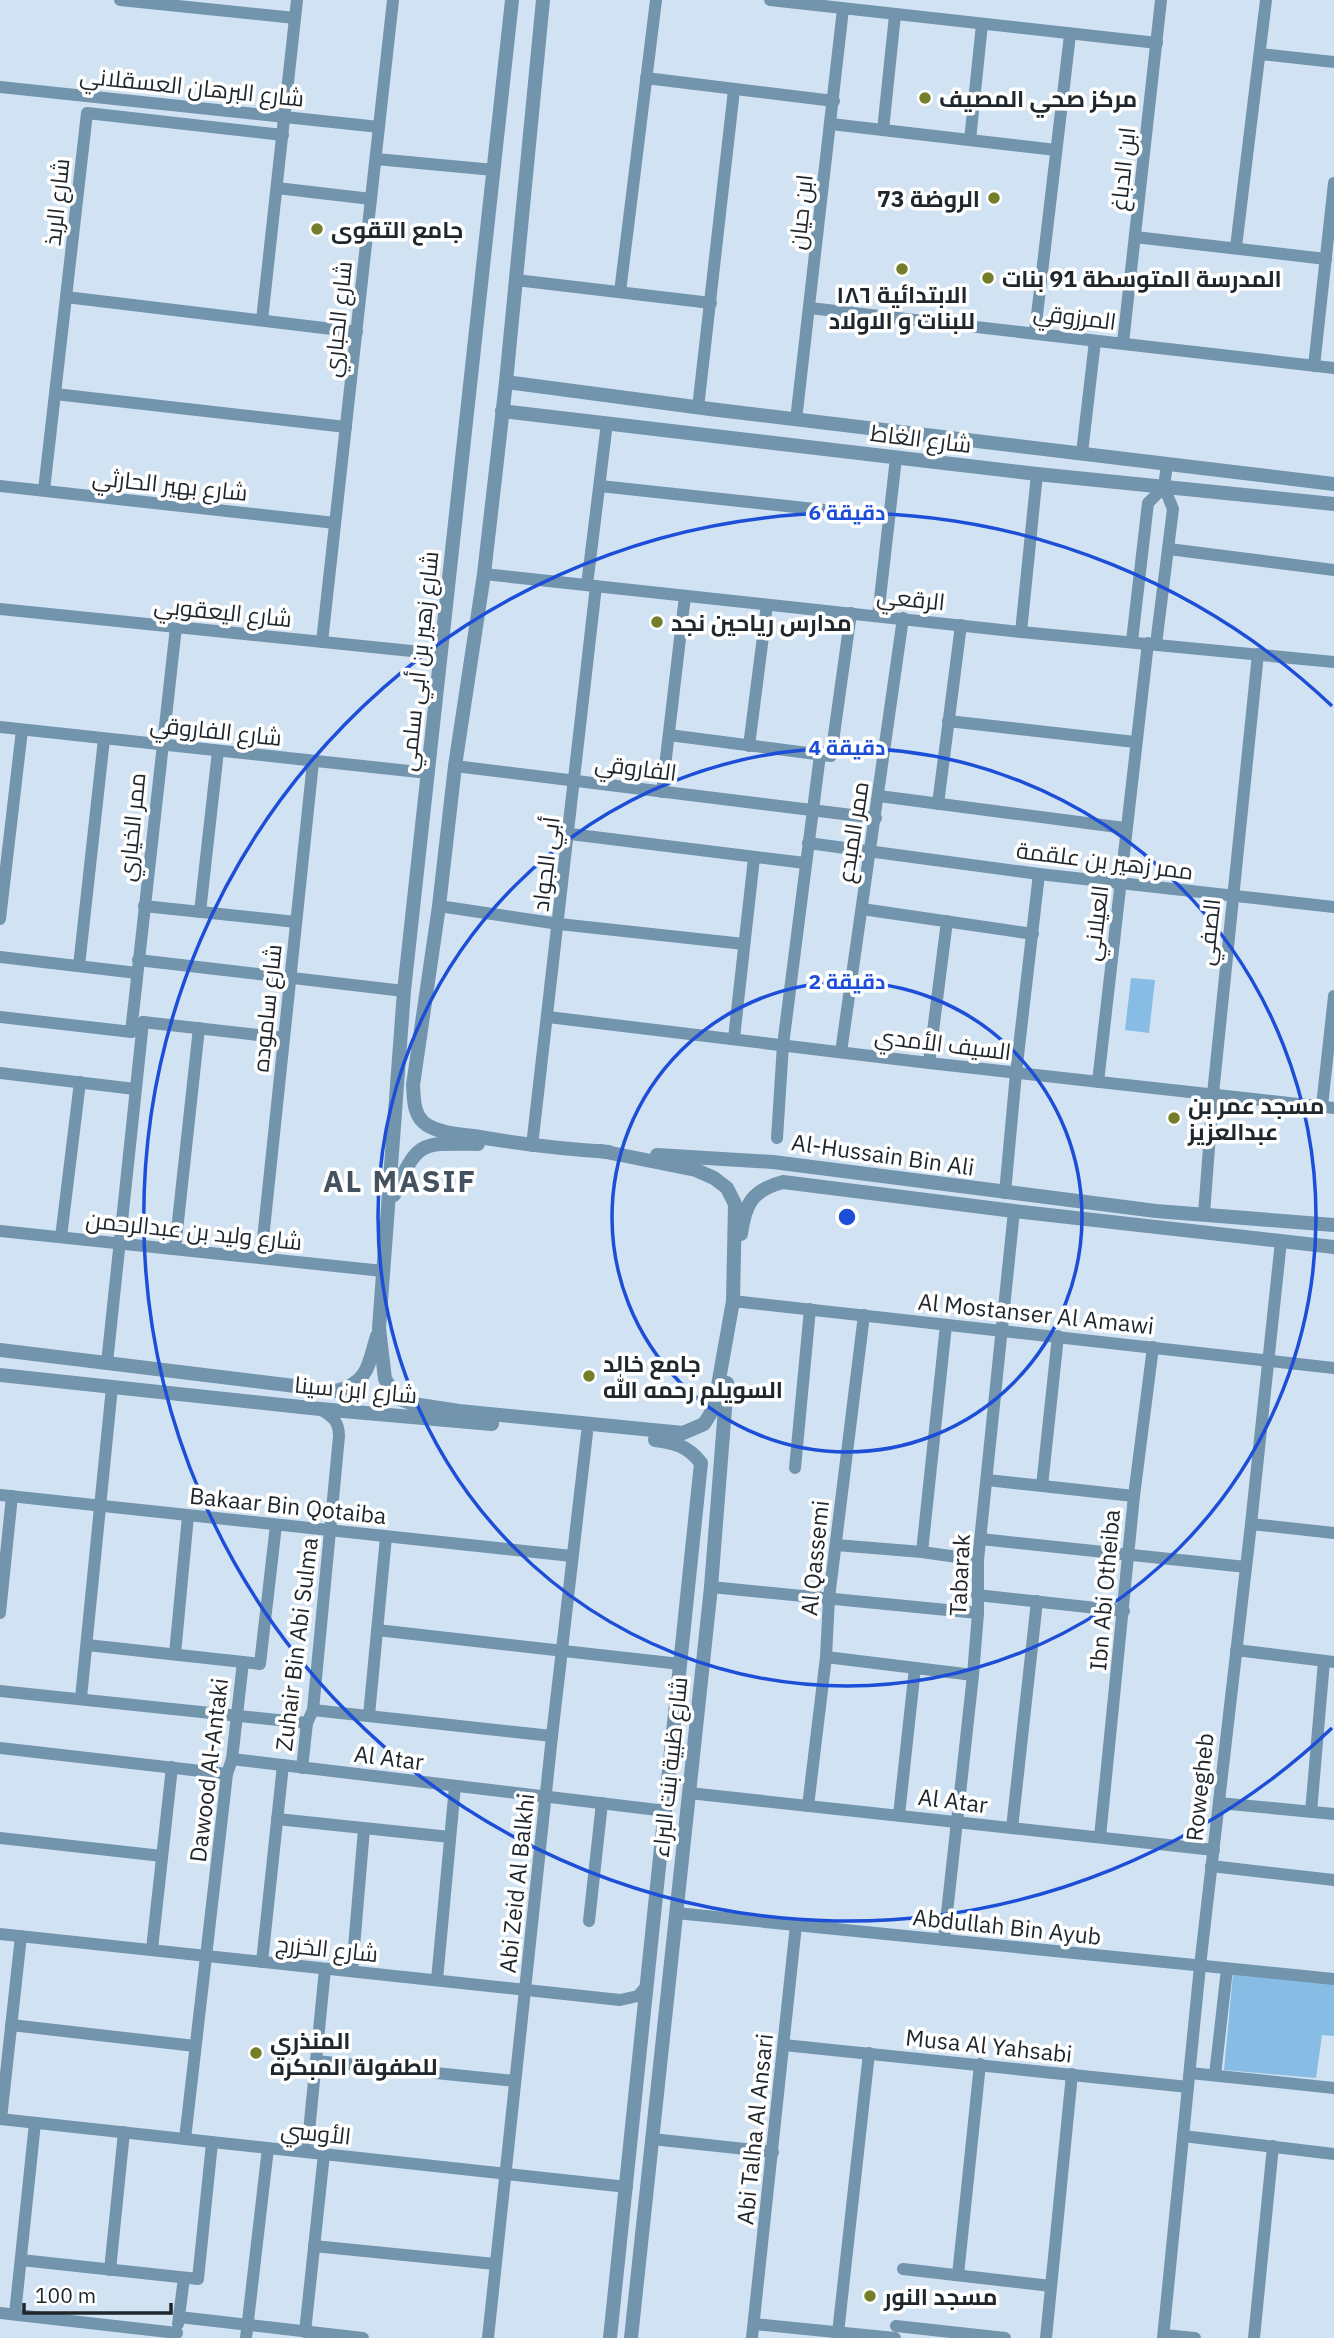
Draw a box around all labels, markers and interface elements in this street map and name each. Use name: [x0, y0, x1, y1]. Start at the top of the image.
street label: شارع البرهان العسقلاني: [78, 59, 306, 117]
place label: مركز صحي المصيف: [939, 83, 1137, 118]
marker: مركز صحي المصيف: [917, 90, 933, 106]
street label: ابن الدباغ: [1103, 126, 1143, 213]
street label: شارع الربذ: [36, 157, 77, 247]
street label: ابن حيان: [781, 173, 819, 251]
place label: الروضة 73: [877, 183, 980, 213]
marker: الروضة 73: [986, 190, 1002, 206]
place label: جامع التقوى: [331, 214, 463, 246]
marker: جامع التقوى: [309, 221, 325, 237]
street label: شارع الحباري: [316, 259, 362, 379]
marker: الابتدائية ١٨٦ للبنات و الاولاد: [894, 261, 910, 277]
place label: المدرسة المتوسطة 91 بنات: [1002, 263, 1282, 293]
marker: المدرسة المتوسطة 91 بنات: [980, 270, 996, 286]
place label: الابتدائية ١٨٦ للبنات و الاولاد: [829, 279, 975, 335]
street label: المرزوقي: [1031, 296, 1118, 340]
street label: شارع الغاط: [869, 417, 973, 461]
street label: شارع بهير الحارثي: [90, 461, 249, 511]
text: 6 دقيقة: [809, 498, 885, 526]
street label: شارع زهير بن أبي سلمي: [392, 549, 448, 773]
street label: الرقعي: [875, 580, 947, 620]
street label: شارع اليعقوبي: [152, 589, 293, 637]
place label: مدارس رياحين نجد: [671, 607, 852, 637]
marker: مدارس رياحين نجد: [649, 614, 665, 630]
street label: شارع الفاروقي: [148, 708, 283, 756]
text: 4 دقيقة: [809, 733, 885, 761]
street label: الفاروقي: [593, 747, 679, 791]
street label: ممر الخياري: [110, 771, 156, 883]
street label: ممر المبدع: [829, 779, 877, 885]
street label: أبي الجواد: [524, 815, 570, 913]
street label: ممر زهير بن علقمة: [1015, 834, 1195, 886]
street label: العيلاني: [1075, 884, 1118, 963]
street label: الصفي: [1190, 897, 1230, 967]
street label: شارع ساموده: [244, 943, 290, 1074]
text: 2 دقيقة: [809, 967, 885, 995]
street label: السيف الأمدي: [872, 1020, 1013, 1070]
place label: مسجد عمر بن عبدالعزيز: [1187, 1090, 1325, 1146]
marker: مسجد عمر بن عبدالعزيز: [1166, 1110, 1182, 1126]
street label: Al-Hussain Bin Ali: [790, 1126, 976, 1182]
district label: AL MASIF: [323, 1161, 477, 1200]
street label: شارع وليد بن عبدالرحمن: [84, 1204, 304, 1258]
centre of rings: [835, 1205, 859, 1229]
street label: Al Mostanser Al Amawi: [917, 1286, 1155, 1340]
place label: جامع خالد السويلم رحمه الله: [603, 1348, 783, 1406]
marker: جامع خالد السويلم رحمه الله: [581, 1368, 597, 1384]
street label: شارع ابن سينا: [293, 1369, 419, 1411]
street label: Bakaar Bin Qotaiba: [188, 1480, 388, 1530]
street label: Al Qassemi: [793, 1499, 835, 1617]
street label: Ibn Abi Otheiba: [1082, 1508, 1126, 1672]
street label: Tabarak: [942, 1533, 976, 1617]
street label: Zuhair Bin Abi Sulma: [268, 1536, 324, 1752]
street label: شارع ظبية بنت البراء: [645, 1675, 695, 1859]
street label: Dawood Al-Antaki: [182, 1676, 234, 1864]
street label: Rowegheb: [1178, 1731, 1220, 1843]
street label: Al Atar: [352, 1738, 426, 1776]
street label: Al Atar: [916, 1781, 990, 1819]
street label: Abi Zeid Al Balkhi: [492, 1792, 540, 1974]
street label: Abdullah Bin Ayub: [911, 1901, 1103, 1951]
street label: شارع الخزرج: [274, 1928, 380, 1970]
street label: Musa Al Yahsabi: [904, 2021, 1074, 2069]
place label: المنذري للطفولة المبكره: [270, 2025, 438, 2081]
street label: Abi Talha Al Ansari: [729, 2032, 779, 2226]
marker: المنذري للطفولة المبكره: [248, 2045, 264, 2061]
street label: الأوسي: [279, 2113, 353, 2154]
scale bar: [24, 2272, 172, 2316]
text: 100 m: [35, 2281, 96, 2309]
place label: مسجد النور: [883, 2281, 997, 2311]
marker: مسجد النور: [862, 2288, 878, 2304]

